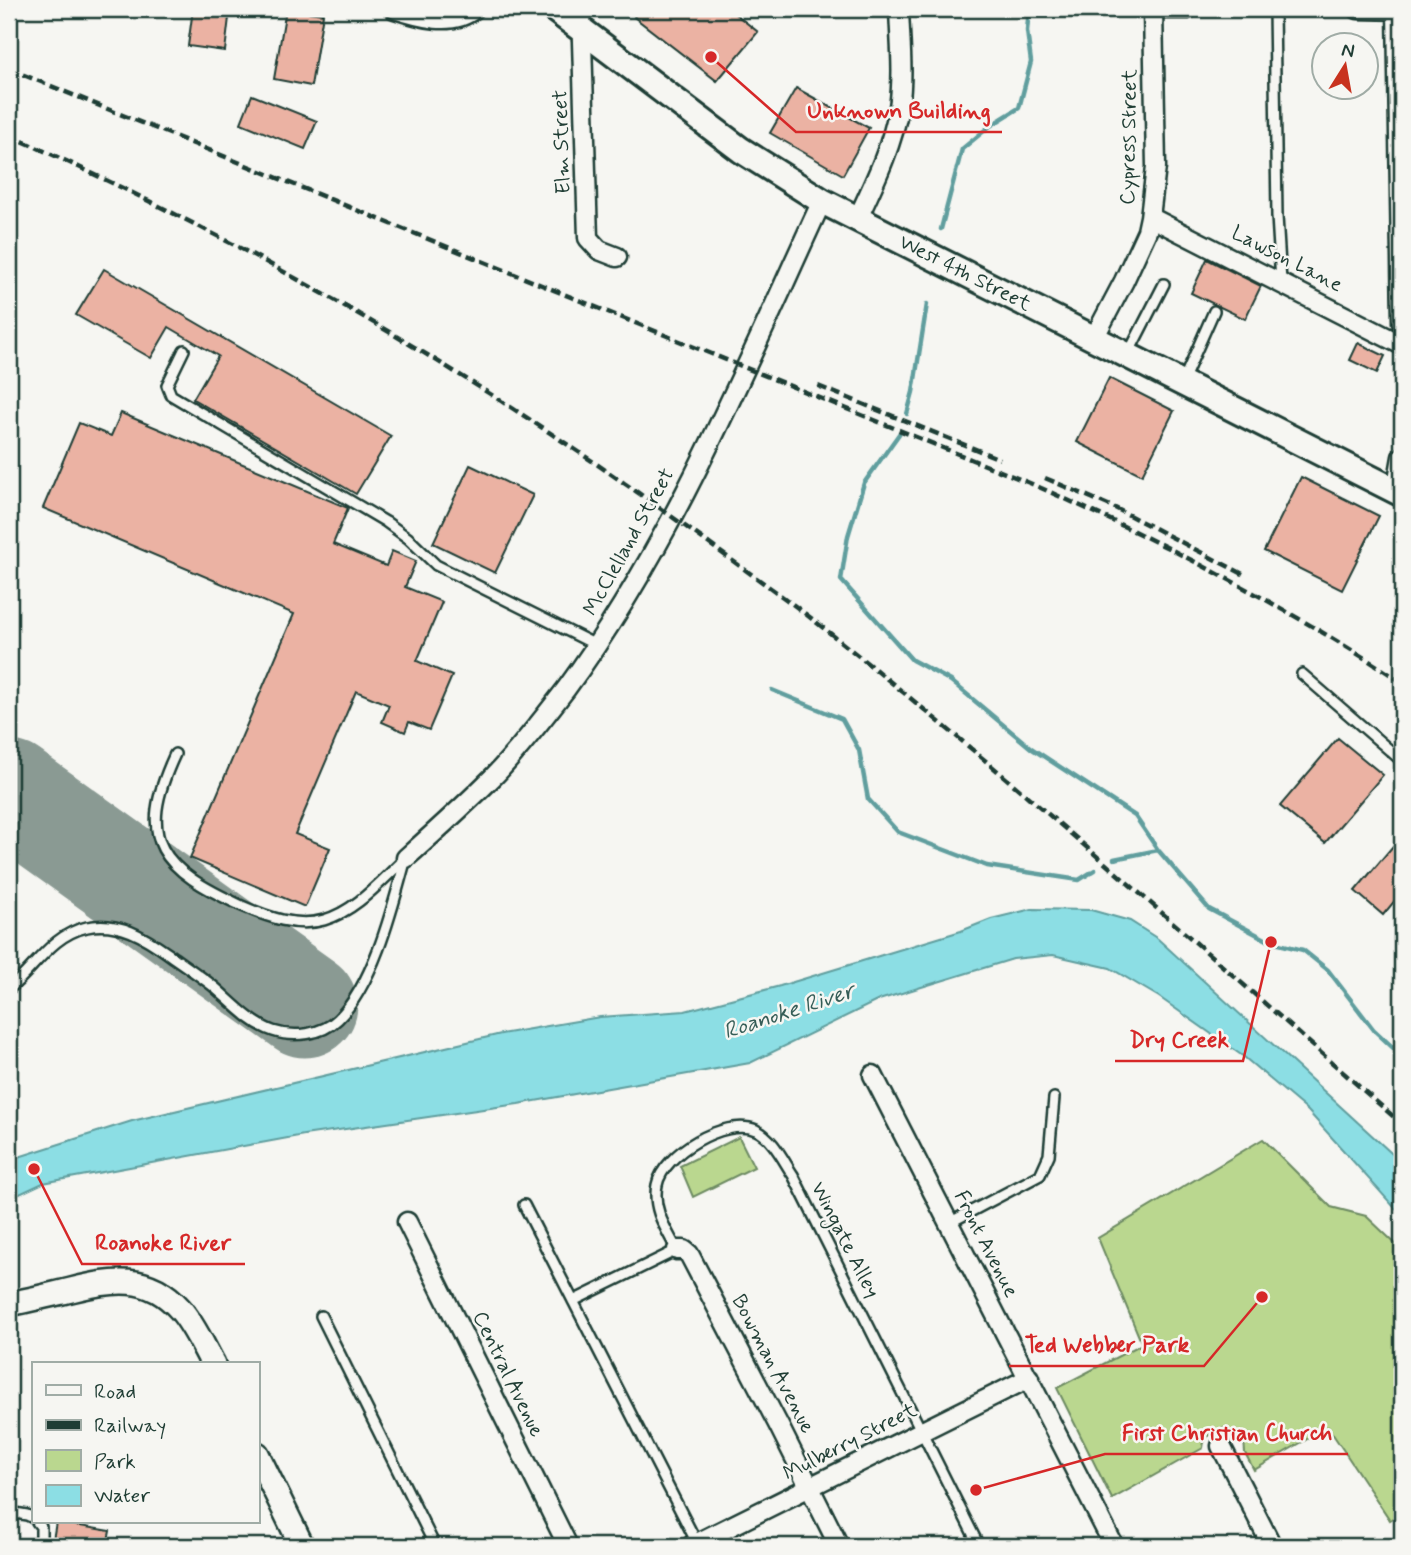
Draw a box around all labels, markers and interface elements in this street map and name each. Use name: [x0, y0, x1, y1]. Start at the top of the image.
north arrow: [1310, 32, 1380, 102]
text: N: [1339, 37, 1357, 64]
street label: Cypress Street: [1114, 68, 1144, 205]
callout: Unknown Building: [796, 88, 1002, 132]
street label: Elm Street: [546, 89, 578, 195]
text: Unknown Building: [807, 97, 991, 127]
street label: Lawson Lane: [1227, 219, 1347, 299]
street label: West 4th Street: [894, 228, 1036, 319]
street label: McClelland Street: [577, 463, 681, 621]
water label: Roanoke River: [720, 976, 861, 1047]
callout: Dry Creek: [1115, 1017, 1243, 1061]
text: Dry Creek: [1129, 1026, 1229, 1056]
street label: Wingate Alley: [803, 1177, 886, 1303]
street label: Front Avenue: [947, 1186, 1025, 1302]
callout: Roanoke River: [82, 1220, 245, 1264]
text: Roanoke River: [95, 1229, 232, 1259]
street label: Bowman Avenue: [725, 1290, 821, 1438]
street label: Central Avenue: [465, 1306, 551, 1442]
callout: Ted Webber Park: [1009, 1322, 1204, 1366]
text: Ted Webber Park: [1025, 1331, 1190, 1361]
legend: [32, 1362, 259, 1524]
text: Road: [94, 1378, 136, 1406]
street label: Mulberry Street: [778, 1396, 922, 1488]
callout: First Christian Church: [1105, 1410, 1348, 1454]
text: Railway: [94, 1412, 166, 1440]
text: First Christian Church: [1122, 1419, 1332, 1449]
text: Park: [94, 1448, 136, 1476]
text: Water: [94, 1482, 150, 1510]

